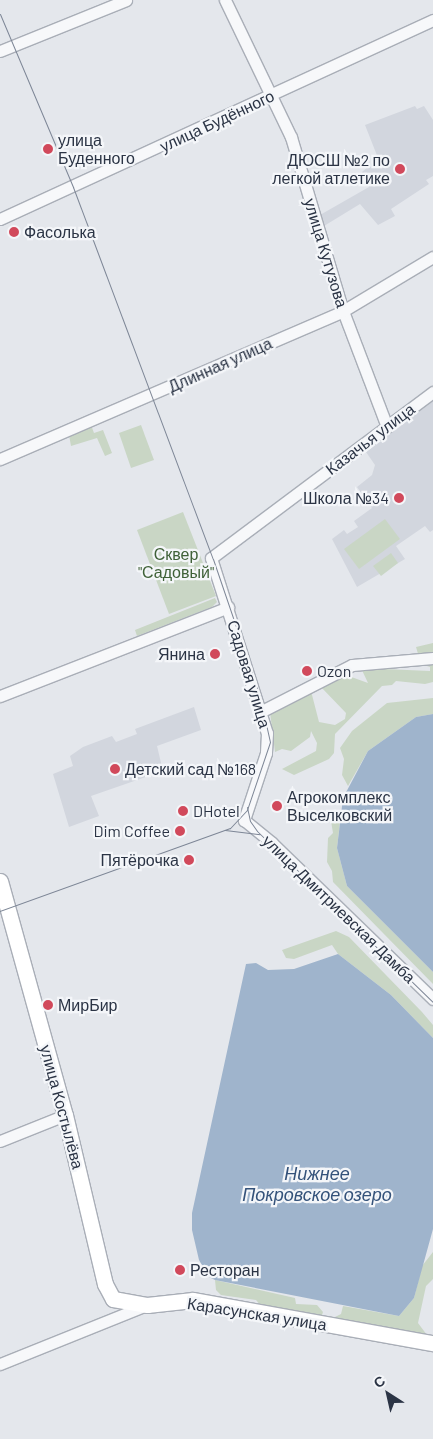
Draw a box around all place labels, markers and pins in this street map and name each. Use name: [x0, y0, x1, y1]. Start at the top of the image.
place label: улица Буденного: [58, 130, 135, 168]
marker: улица Буденного: [42, 143, 54, 155]
place label: ДЮСШ №2 по легкой атлетике: [272, 150, 390, 188]
marker: ДЮСШ №2 по легкой атлетике: [394, 163, 406, 175]
place label: Фасолька: [24, 222, 96, 242]
marker: Фасолька: [8, 226, 20, 238]
place label: Школа №34: [303, 488, 389, 508]
marker: Школа №34: [393, 492, 405, 504]
place label: Янина: [158, 644, 205, 664]
marker: Янина: [209, 648, 221, 660]
place label: Ozon: [317, 661, 351, 681]
marker: Ozon: [301, 665, 313, 677]
place label: Детский сад №168: [125, 759, 256, 779]
marker: Детский сад №168: [109, 763, 121, 775]
place label: Агрокомплекс Выселковский: [287, 787, 392, 825]
marker: Агрокомплекс Выселковский: [271, 800, 283, 812]
place label: DHotel: [193, 801, 240, 821]
marker: DHotel: [177, 805, 189, 817]
place label: Dim Coffee: [94, 821, 170, 841]
marker: Dim Coffee: [174, 825, 186, 837]
place label: Пятёрочка: [101, 850, 179, 870]
marker: Пятёрочка: [183, 854, 195, 866]
place label: МирБир: [58, 995, 118, 1015]
marker: МирБир: [42, 999, 54, 1011]
place label: Ресторан: [190, 1260, 260, 1280]
marker: Ресторан: [174, 1264, 186, 1276]

